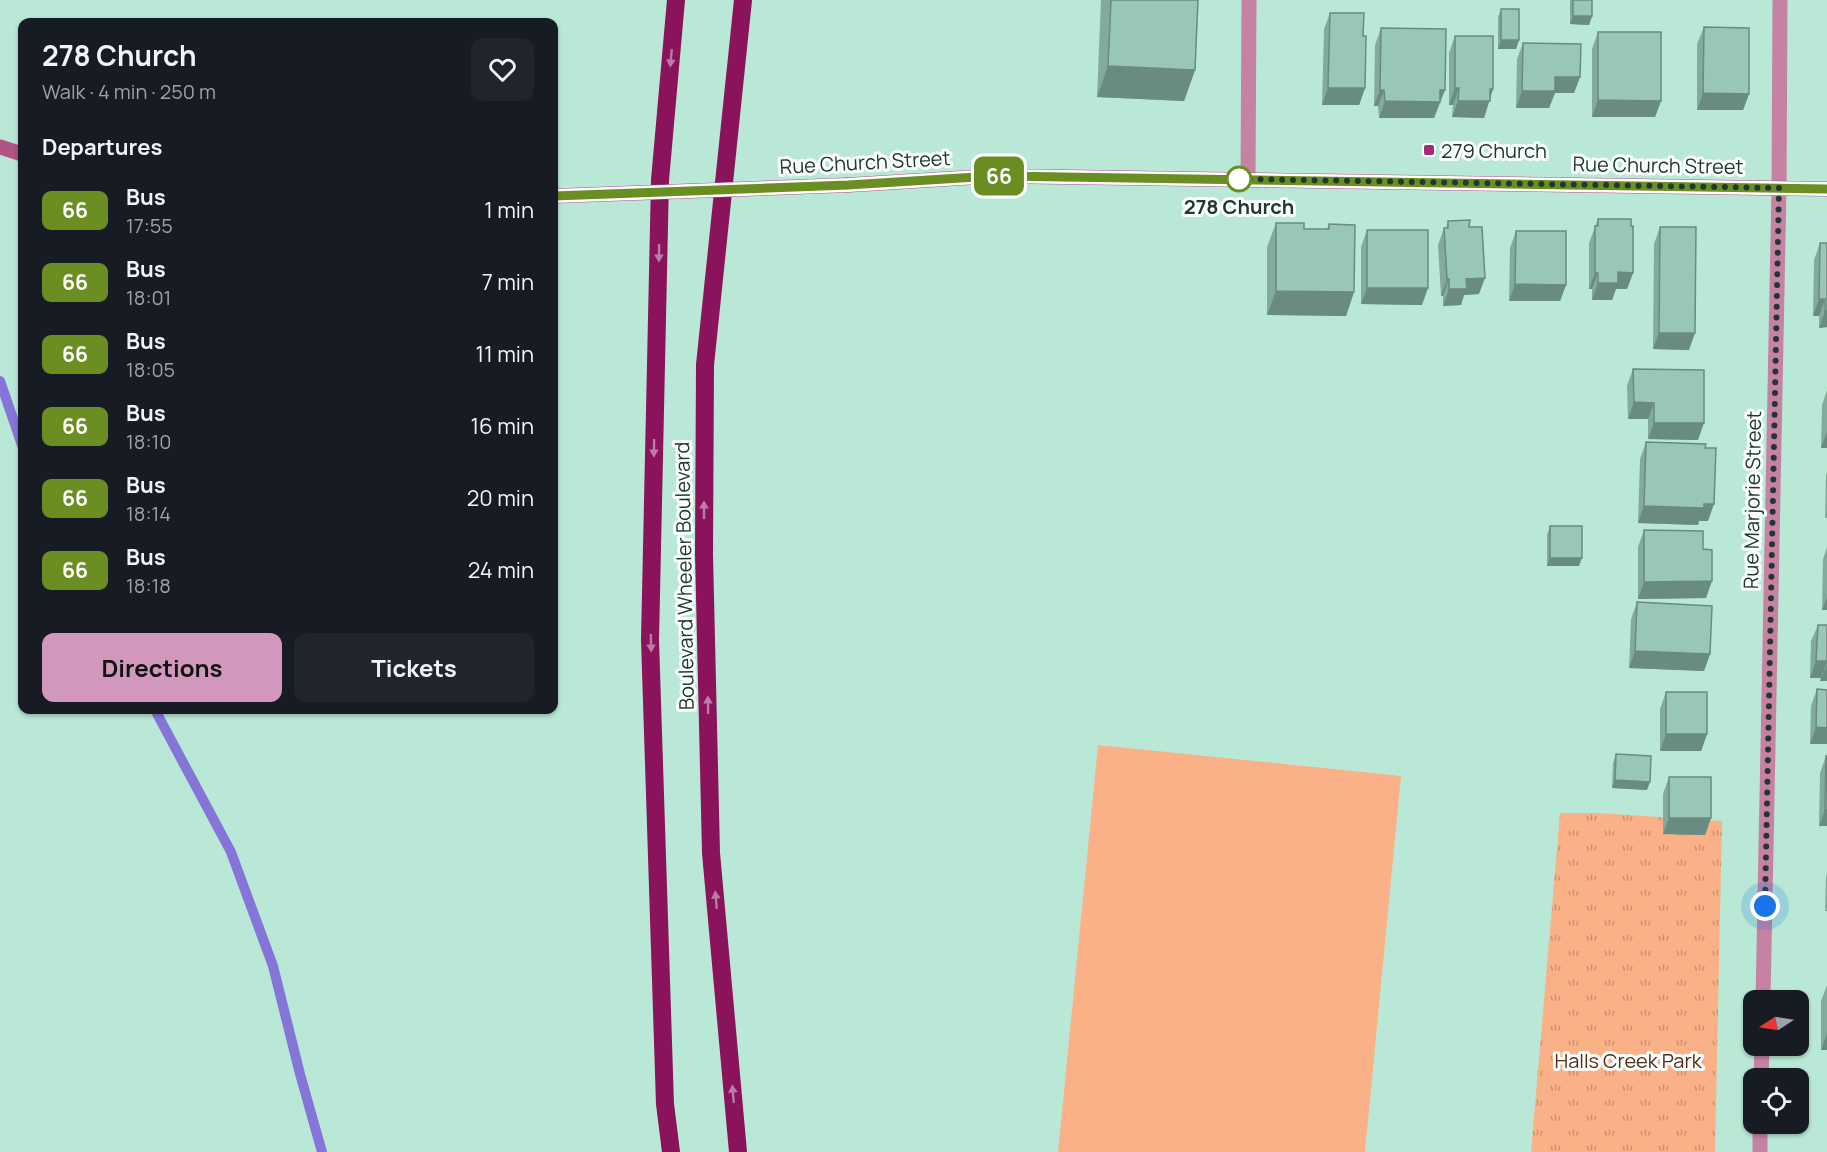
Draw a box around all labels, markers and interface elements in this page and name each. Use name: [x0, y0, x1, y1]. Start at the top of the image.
text: 278 Church: [42, 36, 197, 74]
button: heart: [471, 38, 534, 101]
one-way arrow: [666, 49, 676, 68]
text: Walk · 4 min · 250 m: [42, 78, 216, 105]
text: Departures: [42, 132, 162, 162]
place label: 279 Church: [1441, 137, 1547, 164]
marker: 279 Church: [1422, 143, 1436, 157]
street label: Rue Church Street: [779, 144, 951, 180]
street label: Rue Church Street: [1572, 150, 1744, 180]
line badge: 66: [972, 156, 1026, 195]
text: 66: [986, 162, 1012, 190]
marker: 278 Church: [1226, 166, 1252, 192]
text: Bus: [126, 182, 166, 212]
place label: 278 Church: [1184, 193, 1294, 220]
text: 1 min: [484, 195, 534, 225]
text: 66: [62, 196, 88, 224]
text: 17:55: [126, 212, 173, 239]
one-way arrow: [654, 243, 664, 262]
text: Bus: [126, 254, 166, 284]
text: 7 min: [482, 267, 534, 297]
text: 66: [62, 268, 88, 296]
text: 18:01: [126, 284, 171, 311]
text: Bus: [126, 326, 166, 356]
text: 11 min: [476, 339, 534, 369]
text: 66: [62, 340, 88, 368]
text: 18:05: [126, 356, 175, 383]
text: Bus: [126, 398, 166, 428]
text: 16 min: [471, 411, 534, 441]
street label: Rue Marjorie Street: [1737, 411, 1767, 589]
text: 66: [62, 412, 88, 440]
text: 18:10: [126, 428, 171, 455]
one-way arrow: [650, 438, 659, 457]
street label: Boulevard Wheeler Boulevard: [668, 442, 700, 710]
text: Bus: [126, 470, 166, 500]
text: 20 min: [467, 483, 534, 513]
text: 66: [62, 484, 88, 512]
text: 18:14: [126, 500, 171, 527]
one-way arrow: [699, 500, 709, 519]
text: Bus: [126, 542, 166, 572]
text: 24 min: [468, 555, 534, 585]
text: 66: [62, 556, 88, 584]
text: 18:18: [126, 572, 171, 599]
button: Directions: [42, 633, 282, 702]
button: Tickets: [294, 633, 534, 702]
one-way arrow: [646, 633, 655, 652]
one-way arrow: [703, 695, 712, 714]
one-way arrow: [711, 890, 721, 909]
your location: [1750, 891, 1780, 921]
north arrow: [1743, 990, 1809, 1056]
map controls: [1743, 990, 1809, 1134]
park label: Halls Creek Park: [1554, 1047, 1703, 1074]
button: locate: [1743, 1068, 1809, 1134]
one-way arrow: [728, 1084, 738, 1103]

